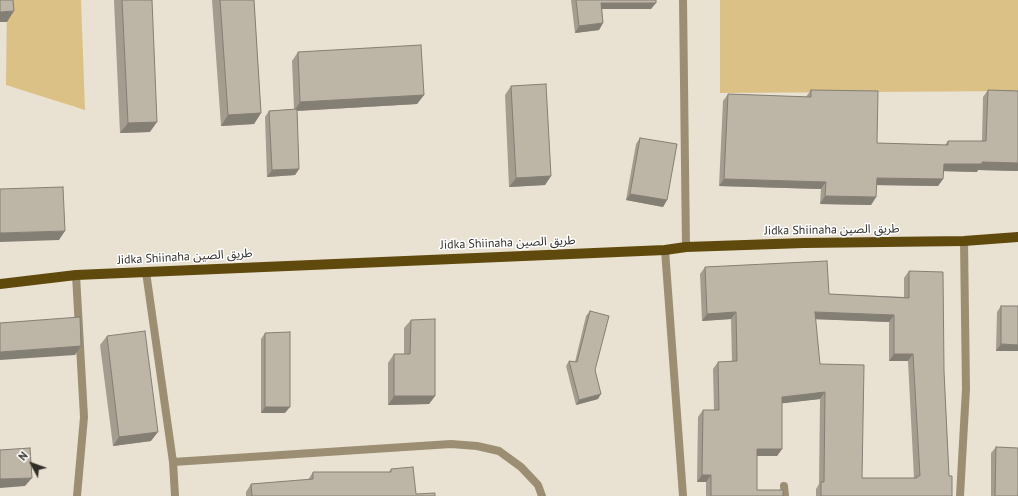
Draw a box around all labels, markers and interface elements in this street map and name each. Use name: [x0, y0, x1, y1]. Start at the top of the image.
street label: Jidka Shiinaha طريق الصين: [764, 222, 900, 238]
street label: Jidka Shiinaha طريق الصين: [440, 233, 576, 253]
street label: Jidka Shiinaha طريق الصين: [117, 246, 253, 268]
north arrow: [12, 444, 52, 484]
text: N: [15, 449, 31, 463]

